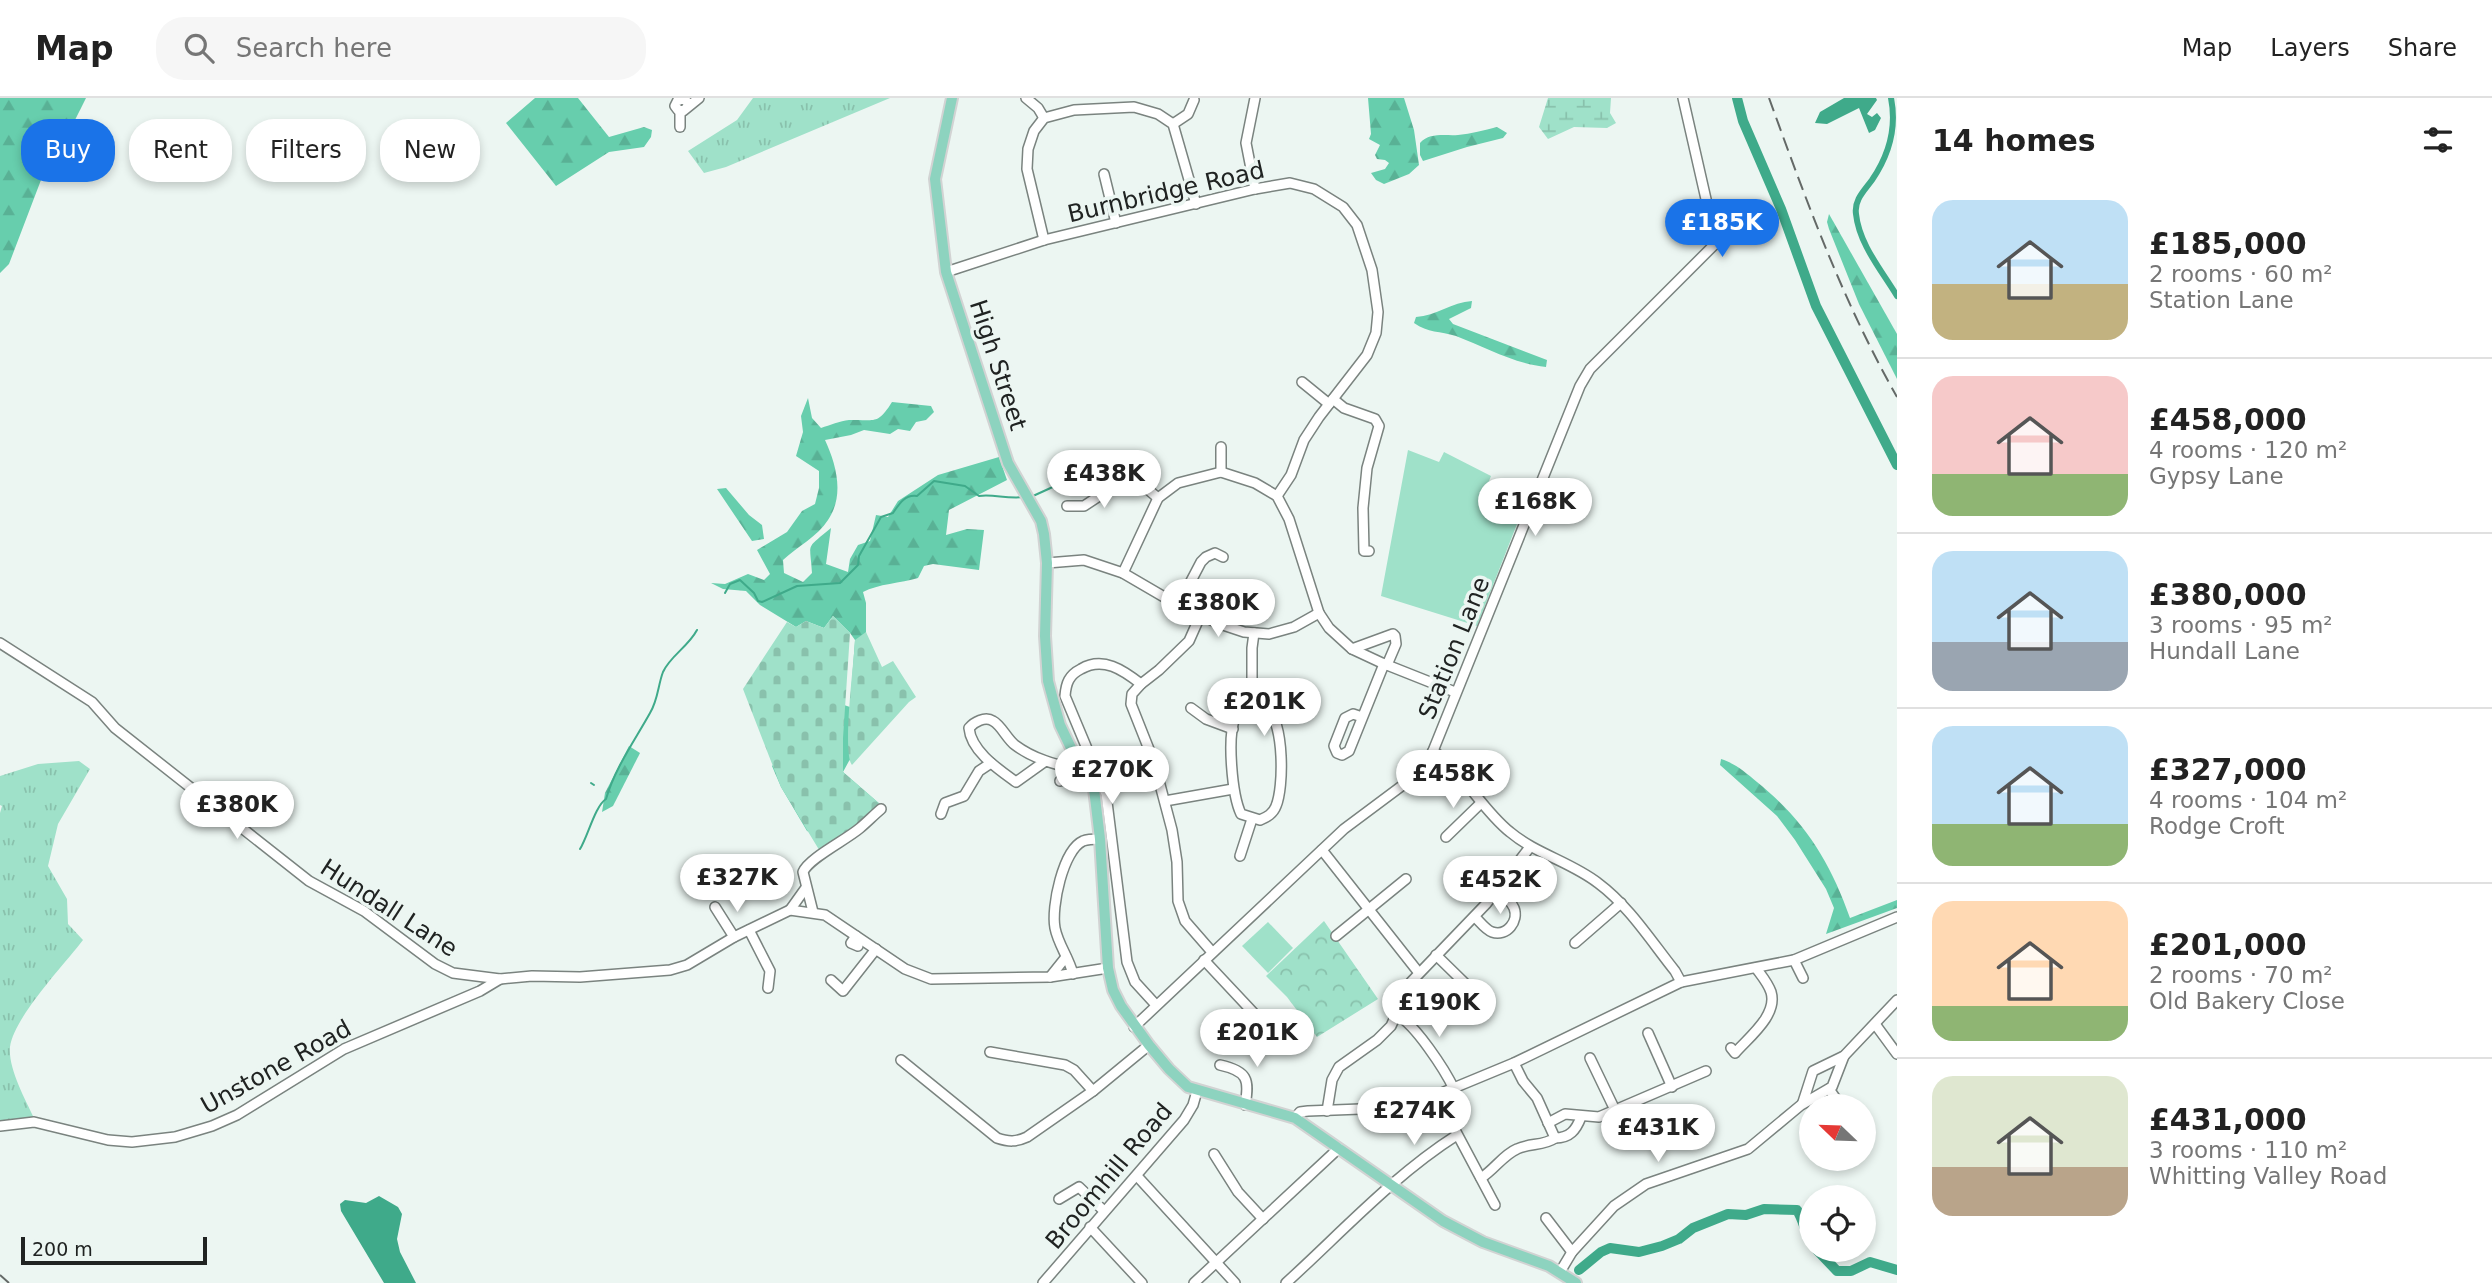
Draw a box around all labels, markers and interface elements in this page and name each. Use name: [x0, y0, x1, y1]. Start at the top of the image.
search box: [156, 17, 646, 80]
text: Map: [35, 29, 114, 68]
icon: search: [180, 29, 218, 67]
text: Search here: [236, 33, 392, 63]
text: Map: [2182, 34, 2232, 62]
text: Layers: [2270, 34, 2350, 62]
text: Share: [2388, 34, 2457, 62]
chip: Buy: [21, 119, 115, 182]
chip: Rent: [129, 119, 232, 182]
chip: Filters: [246, 119, 366, 182]
chip: New: [380, 119, 480, 182]
icon: filters: [2419, 121, 2457, 159]
text: 14 homes: [1932, 123, 2096, 158]
street label: Burnbridge Road: [1065, 156, 1267, 228]
pin: £185K: [1673, 200, 1771, 259]
text: £185K: [1681, 209, 1763, 235]
text: £185,000: [2149, 226, 2307, 261]
icon: home: [1988, 228, 2072, 312]
text: 2 rooms · 60 m²: [2149, 261, 2333, 287]
text: Station Lane: [2149, 287, 2294, 313]
street label: High Street: [964, 296, 1032, 434]
text: £458,000: [2149, 402, 2307, 437]
icon: home: [1988, 404, 2072, 488]
text: 4 rooms · 120 m²: [2149, 437, 2347, 463]
pin: £438K: [1055, 450, 1153, 510]
text: £438K: [1063, 460, 1145, 486]
text: Gypsy Lane: [2149, 463, 2284, 489]
pin: £168K: [1486, 478, 1584, 538]
text: £168K: [1494, 488, 1576, 514]
street label: Station Lane: [1413, 573, 1495, 723]
text: £380,000: [2149, 577, 2307, 612]
icon: home: [1988, 579, 2072, 663]
pin: £380K: [1169, 580, 1267, 639]
text: £380K: [1177, 589, 1259, 615]
text: 3 rooms · 95 m²: [2149, 612, 2333, 638]
text: Hundall Lane: [2149, 638, 2300, 664]
pin: £201K: [1215, 678, 1313, 738]
text: £201K: [1223, 688, 1305, 714]
pin: £270K: [1063, 746, 1161, 806]
pin: £458K: [1404, 750, 1502, 810]
text: £327,000: [2149, 752, 2307, 787]
icon: home: [1988, 754, 2072, 838]
text: £270K: [1071, 756, 1153, 782]
text: £458K: [1412, 760, 1494, 786]
pin: £380K: [188, 782, 286, 841]
text: 4 rooms · 104 m²: [2149, 787, 2347, 813]
text: £380K: [196, 791, 278, 817]
text: Rodge Croft: [2149, 813, 2284, 839]
street label: Hundall Lane: [315, 853, 463, 963]
pin: £327K: [688, 854, 786, 914]
pin: £452K: [1451, 856, 1549, 916]
text: £327K: [696, 864, 778, 890]
text: £452K: [1459, 866, 1541, 892]
text: £201,000: [2149, 927, 2307, 962]
icon: home: [1988, 929, 2072, 1013]
text: 2 rooms · 70 m²: [2149, 962, 2333, 988]
pin: £190K: [1390, 979, 1488, 1039]
text: Old Bakery Close: [2149, 988, 2345, 1014]
text: £190K: [1398, 989, 1480, 1015]
pin: £201K: [1208, 1010, 1306, 1069]
street label: Unstone Road: [196, 1014, 356, 1120]
text: £201K: [1216, 1019, 1298, 1045]
pin: £274K: [1365, 1088, 1463, 1147]
north arrow: [1799, 1094, 1876, 1171]
map controls: [1799, 1094, 1876, 1262]
street label: Broomhill Road: [1040, 1097, 1178, 1255]
text: £274K: [1373, 1097, 1455, 1123]
text: £431,000: [2149, 1102, 2307, 1137]
pin: £431K: [1609, 1104, 1707, 1164]
icon: home: [1988, 1104, 2072, 1188]
text: £431K: [1617, 1114, 1699, 1140]
text: 3 rooms · 110 m²: [2149, 1137, 2347, 1163]
text: Whitting Valley Road: [2149, 1163, 2387, 1189]
button: locate: [1799, 1185, 1876, 1262]
scale bar: [21, 1234, 206, 1266]
text: 200 m: [32, 1238, 93, 1260]

